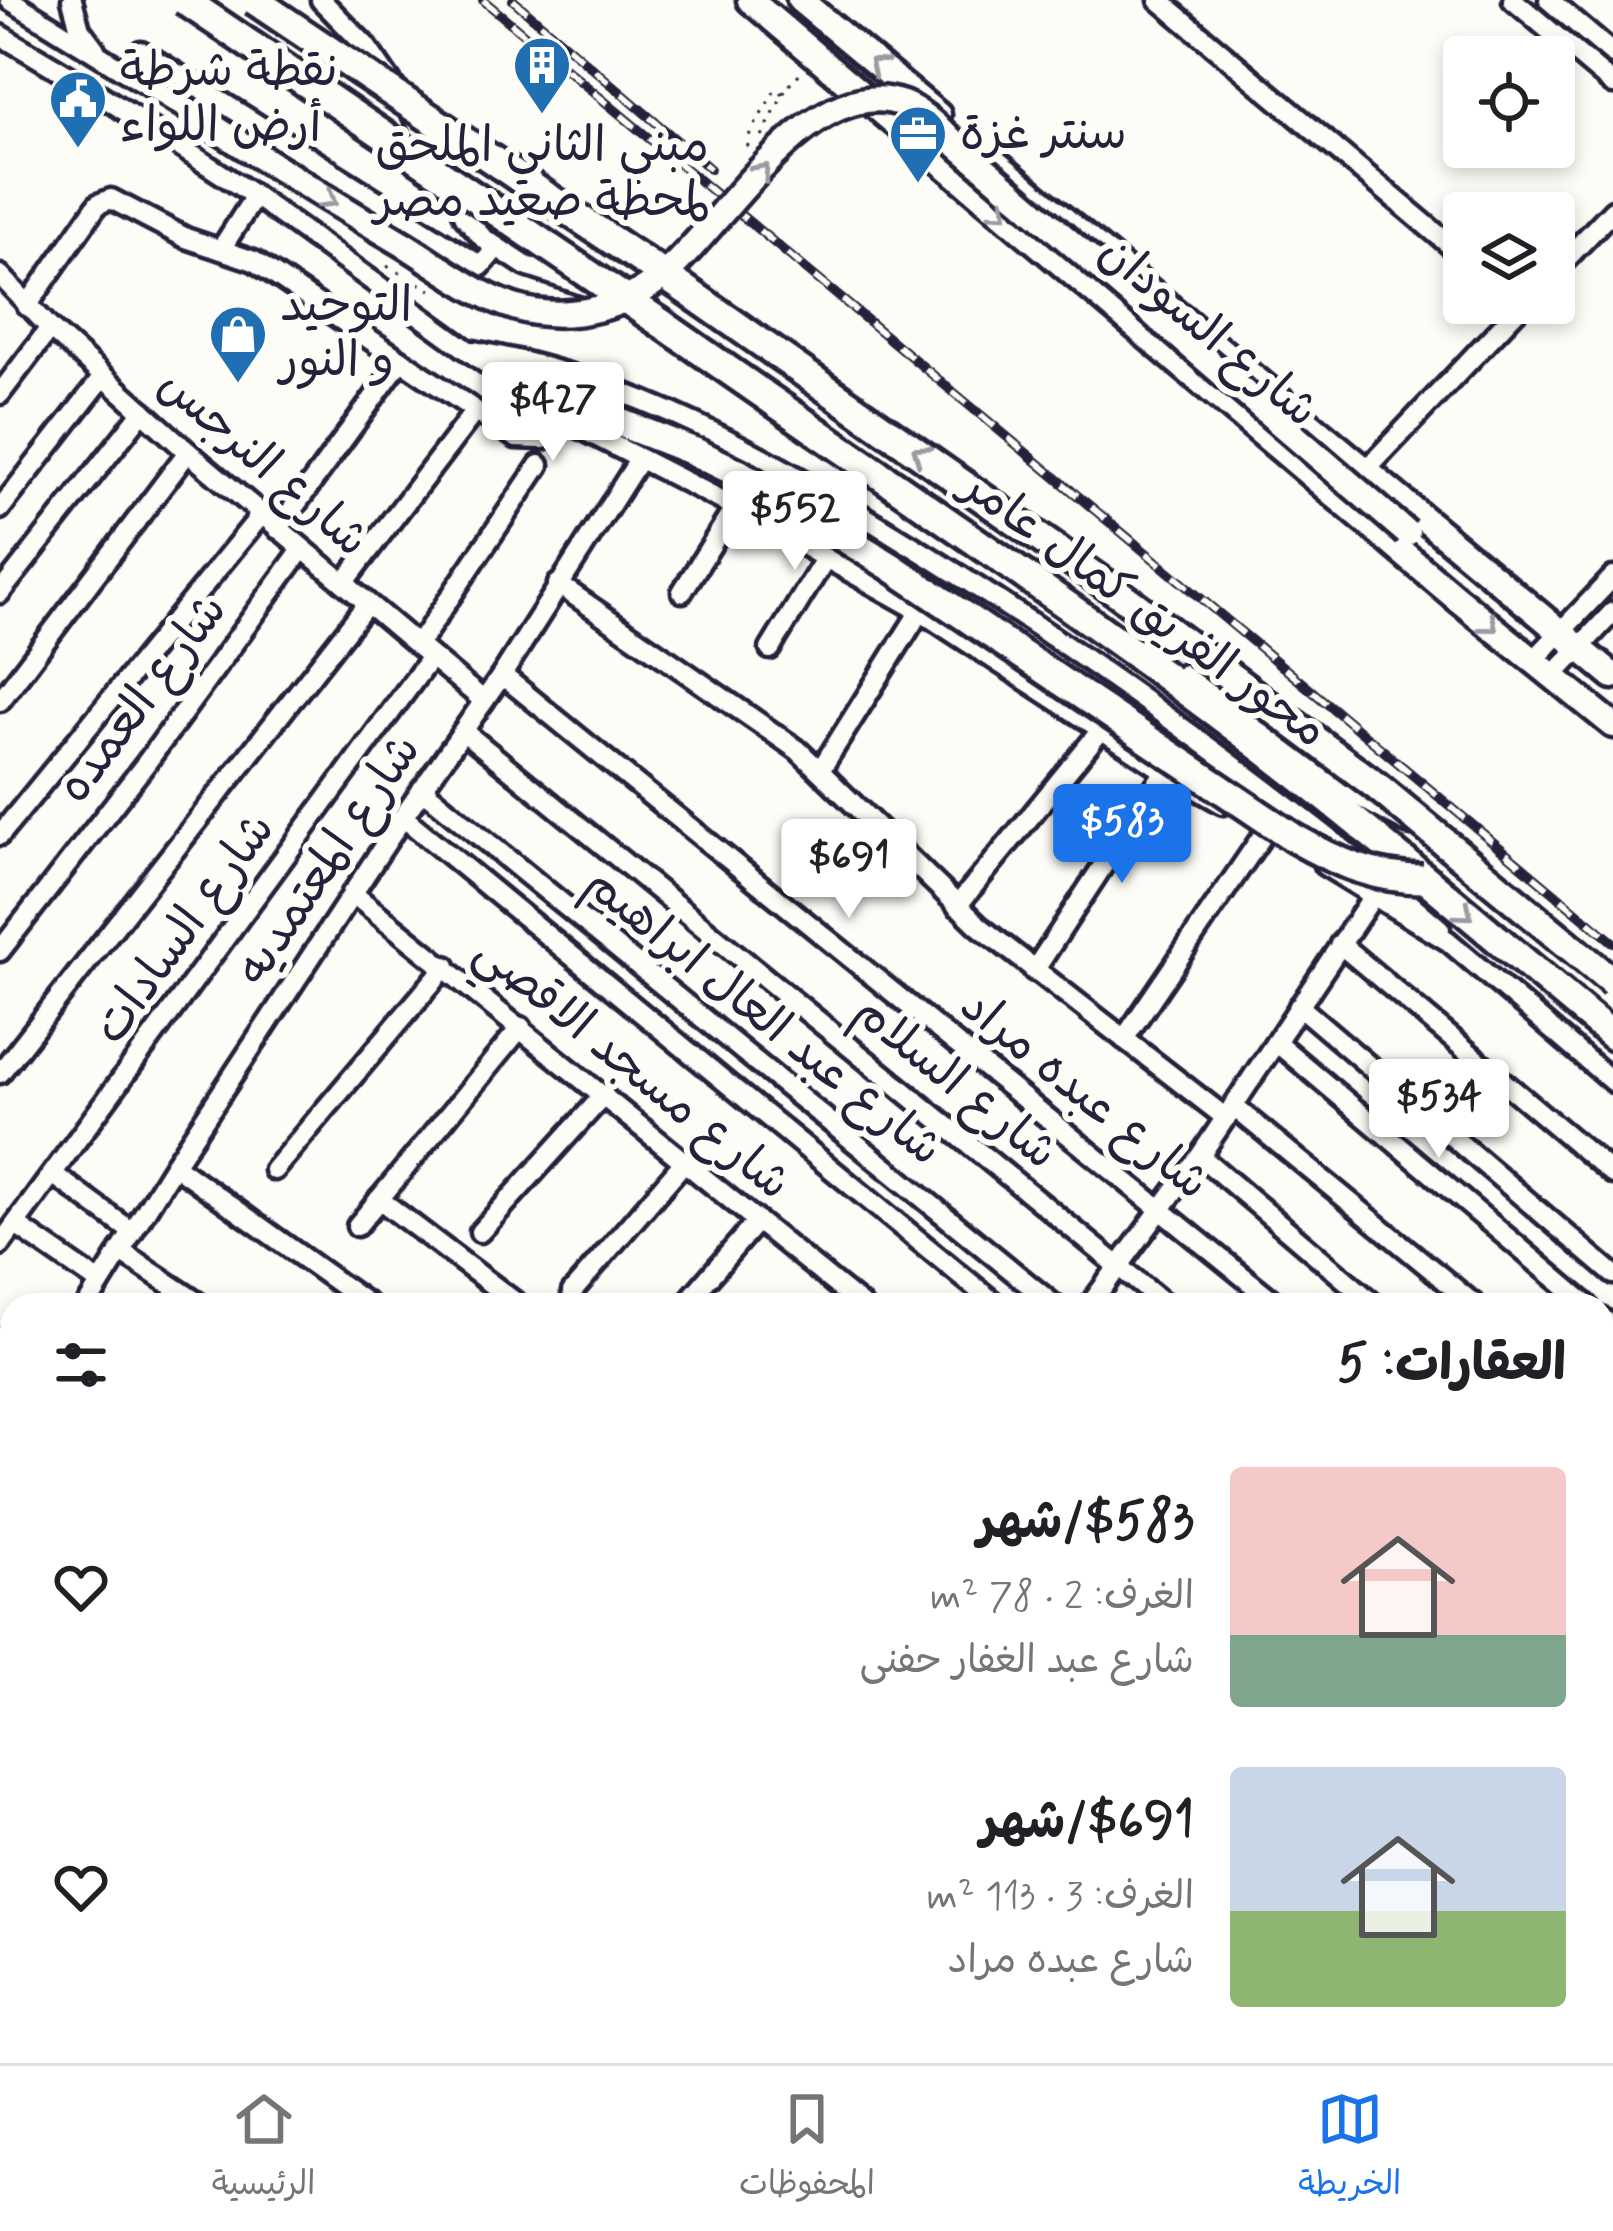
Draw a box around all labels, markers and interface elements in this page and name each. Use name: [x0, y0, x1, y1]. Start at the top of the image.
building icon: مبني الثاني الملحق لمحطة صعيد مصر: [511, 34, 573, 116]
map controls: [1443, 36, 1575, 324]
button: locate: [1443, 36, 1575, 168]
place label: نقطة شرطة أرض اللواء: [120, 40, 338, 158]
one-way arrow: [869, 57, 891, 79]
public building icon: نقطة شرطة أرض اللواء: [47, 68, 109, 150]
office icon: سنتر غزة: [887, 103, 949, 185]
place label: سنتر غزة: [960, 103, 1127, 166]
place label: مبني الثاني الملحق لمحطة صعيد مصر: [370, 115, 710, 233]
one-way arrow: [748, 164, 769, 185]
one-way arrow: [316, 186, 338, 208]
button: layers: [1443, 192, 1575, 324]
one-way arrow: [986, 197, 1008, 219]
street label: شارع السودان: [1085, 222, 1331, 442]
place label: التوحيد و النور: [276, 275, 412, 393]
shop icon: التوحيد و النور: [207, 303, 269, 385]
street label: شارع النرجس: [144, 354, 382, 572]
pin: $427: [482, 362, 624, 464]
text: $427: [509, 375, 597, 426]
one-way arrow: [911, 445, 933, 467]
street label: محور الفريق كمال عامر: [945, 453, 1339, 763]
pin: $552: [724, 471, 866, 573]
text: $552: [750, 484, 840, 535]
street label: شارع العمده: [44, 582, 242, 816]
one-way arrow: [1477, 611, 1499, 632]
street label: شارع المعتمديه: [222, 722, 436, 998]
pin: $583: [1051, 784, 1193, 886]
text: $583: [1080, 797, 1164, 848]
street label: شارع السادات: [80, 801, 290, 1057]
pin: $691: [778, 819, 920, 921]
text: $691: [808, 832, 890, 883]
street label: شارع عبد العال ابراهيم: [569, 853, 955, 1183]
one-way arrow: [1452, 899, 1474, 921]
street label: شارع مسجد الاقصي: [456, 921, 803, 1220]
street label: شارع عبده مراد: [946, 975, 1222, 1215]
street label: شارع السلام: [838, 981, 1070, 1187]
pin: $534: [1368, 1059, 1510, 1161]
text: $534: [1396, 1072, 1482, 1123]
icon: filters: [48, 1332, 114, 1398]
text: العقارات: 5: [1337, 1332, 1566, 1398]
text: $583/شهر: [978, 1490, 1194, 1556]
icon: home: [1326, 1515, 1470, 1659]
icon: heart: [48, 1554, 114, 1620]
text: الغرف: 2 · 78 m²: [930, 1572, 1194, 1623]
text: شارع عبد الغفار حفنى: [859, 1636, 1194, 1687]
text: $691/شهر: [981, 1790, 1194, 1856]
icon: home: [1326, 1815, 1470, 1959]
icon: heart: [48, 1854, 114, 1920]
text: الغرف: 3 · 113 m²: [926, 1872, 1194, 1923]
text: شارع عبده مراد: [948, 1936, 1194, 1987]
tab: الرئيسية: [212, 2086, 315, 2212]
tab: المحفوظات: [739, 2086, 875, 2212]
tab: الخريطة: [1298, 2086, 1401, 2212]

